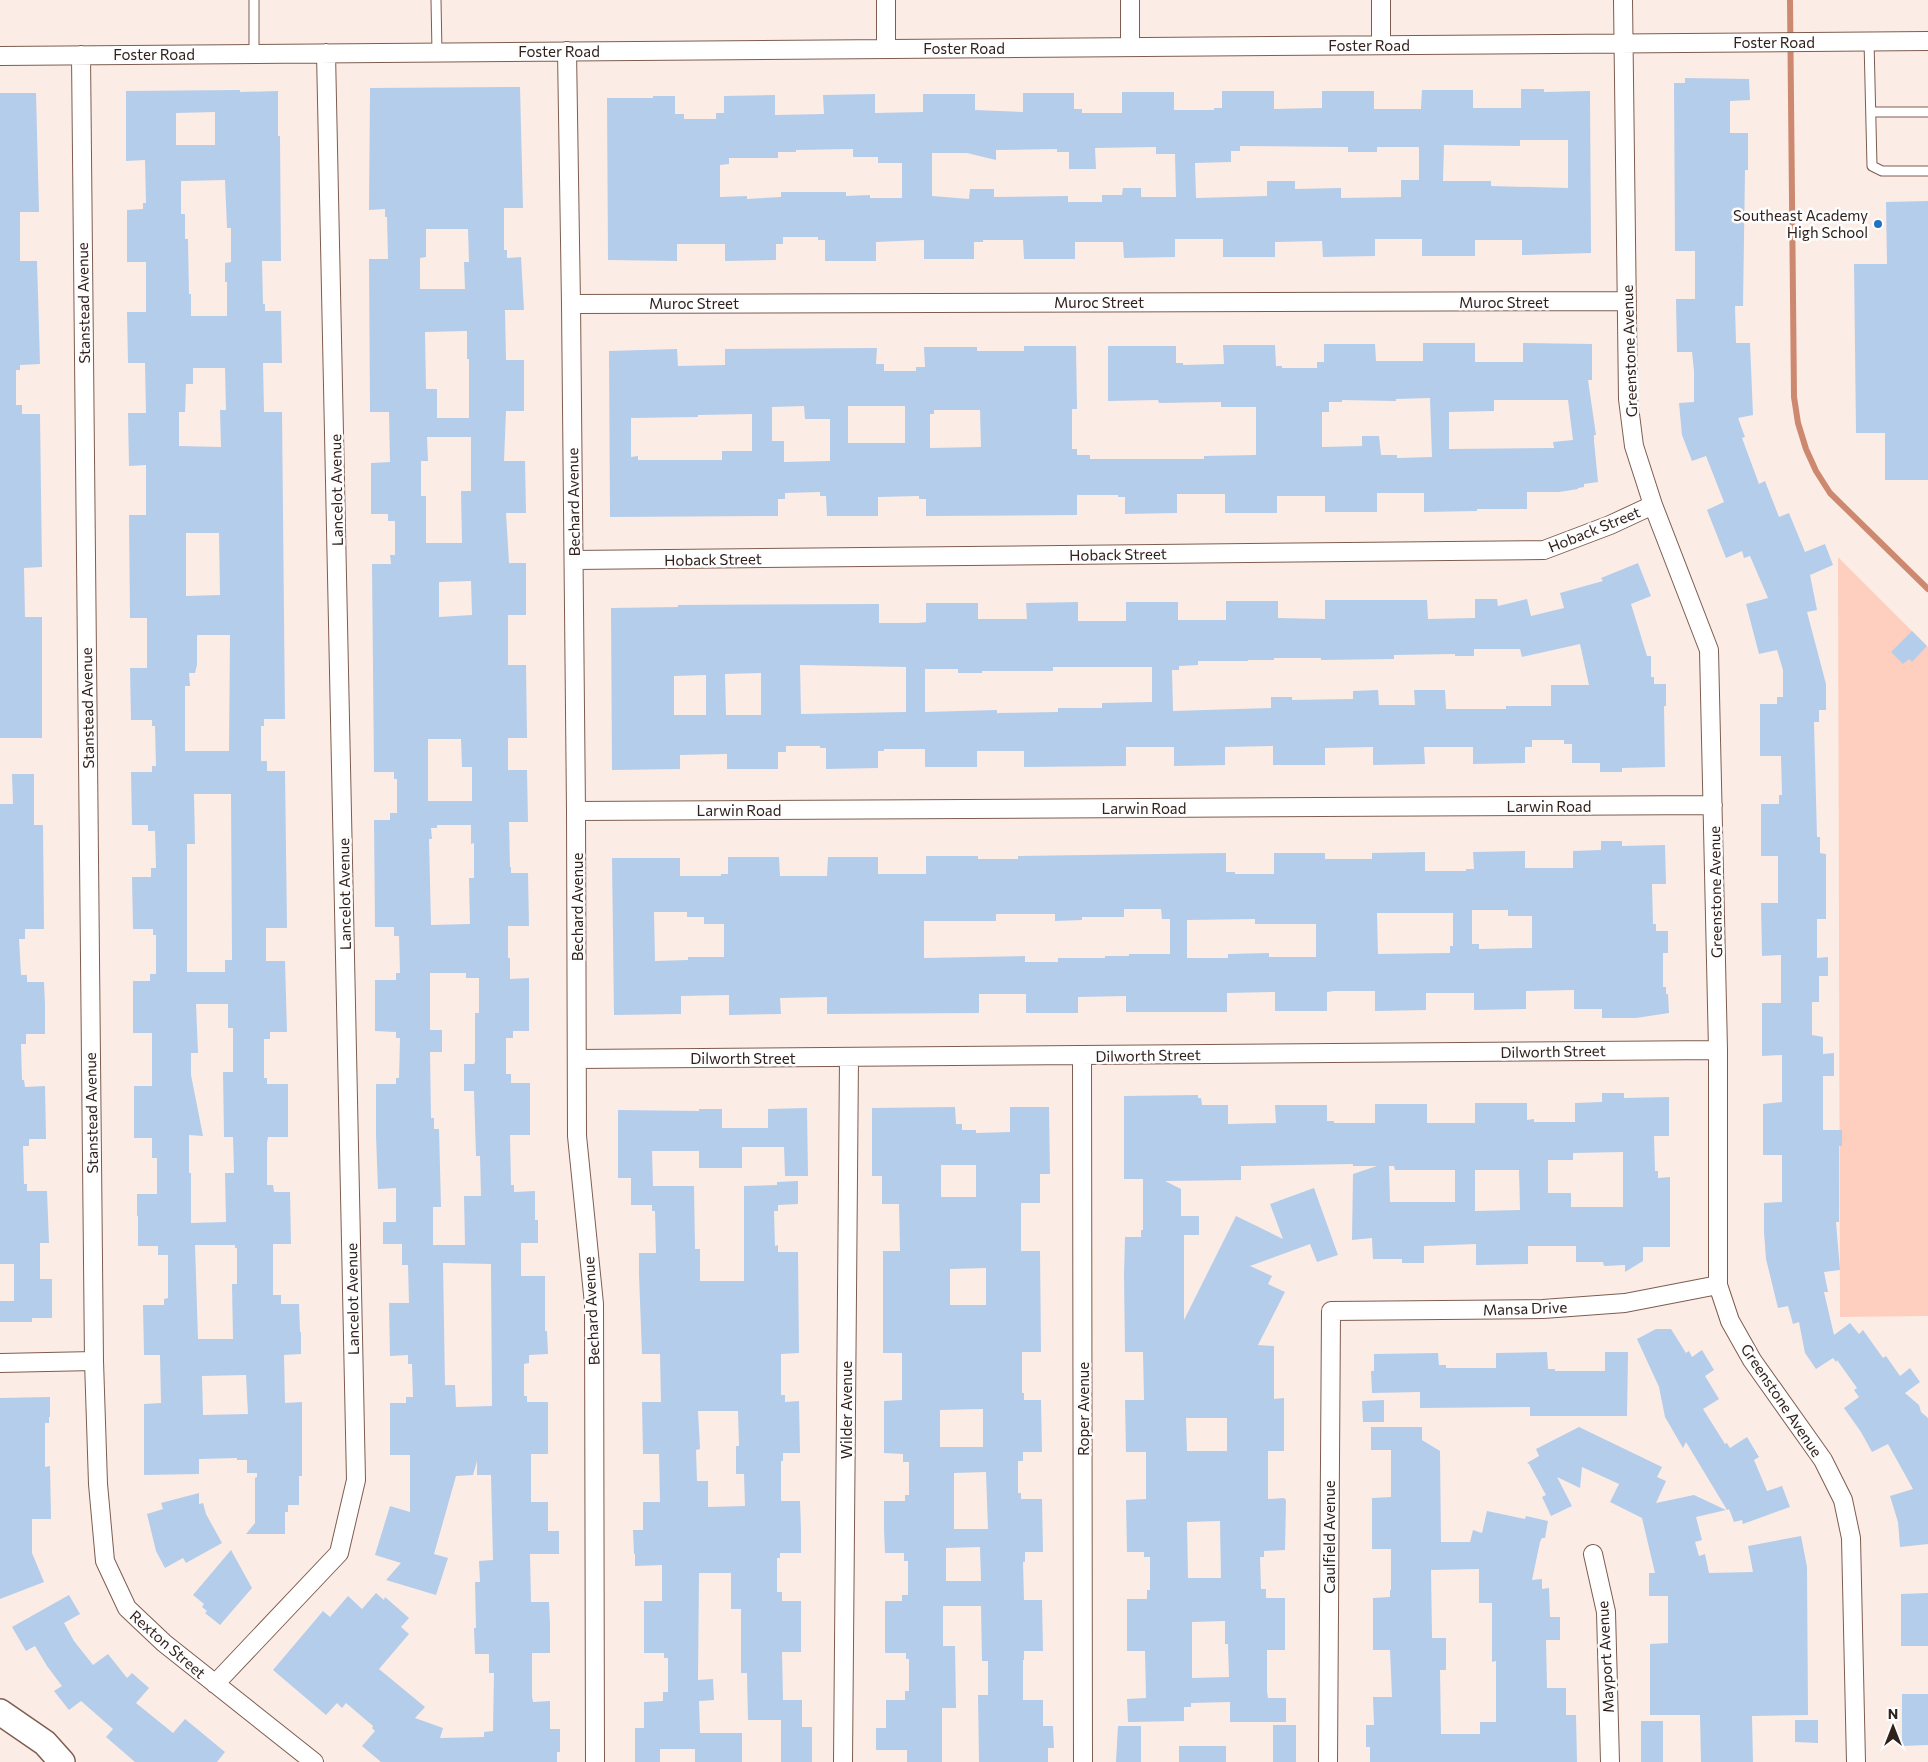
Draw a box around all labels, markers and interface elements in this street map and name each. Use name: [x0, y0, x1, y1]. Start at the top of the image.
street label: Foster Road: [1733, 33, 1815, 51]
street label: Foster Road: [1328, 36, 1410, 54]
street label: Foster Road: [923, 39, 1005, 57]
street label: Foster Road: [518, 42, 600, 60]
street label: Foster Road: [113, 45, 195, 63]
place label: Southeast Academy High School: [1733, 206, 1868, 241]
marker: Southeast Academy High School: [1872, 218, 1884, 230]
street label: Stanstead Avenue: [73, 242, 93, 364]
street label: Greenstone Avenue: [1618, 284, 1640, 417]
street label: Muroc Street: [1054, 293, 1144, 311]
street label: Muroc Street: [1459, 293, 1549, 311]
street label: Muroc Street: [649, 294, 739, 312]
street label: Lancelot Avenue: [326, 434, 346, 546]
street label: Bechard Avenue: [563, 447, 583, 557]
street label: Hoback Street: [1545, 502, 1643, 556]
street label: Hoback Street: [1069, 544, 1167, 564]
street label: Hoback Street: [664, 549, 762, 569]
street label: Stanstead Avenue: [77, 647, 97, 769]
street label: Larwin Road: [1507, 797, 1591, 815]
street label: Larwin Road: [1102, 799, 1186, 817]
street label: Larwin Road: [697, 801, 781, 819]
street label: Greenstone Avenue: [1705, 826, 1725, 958]
street label: Lancelot Avenue: [334, 838, 354, 950]
street label: Bechard Avenue: [568, 853, 586, 961]
street label: Dilworth Street: [1500, 1041, 1606, 1061]
street label: Dilworth Street: [1095, 1045, 1201, 1065]
street label: Dilworth Street: [690, 1049, 796, 1067]
street label: Stanstead Avenue: [81, 1052, 101, 1174]
street label: Lancelot Avenue: [342, 1243, 362, 1355]
street label: Bechard Avenue: [579, 1256, 603, 1366]
street label: Mansa Drive: [1482, 1298, 1568, 1318]
street label: Greenstone Avenue: [1738, 1340, 1827, 1460]
street label: Wilder Avenue: [837, 1361, 855, 1459]
street label: Roper Avenue: [1074, 1362, 1092, 1456]
street label: Caulfield Avenue: [1320, 1480, 1338, 1594]
street label: Mayport Avenue: [1593, 1600, 1617, 1714]
street label: Rexton Street: [127, 1606, 209, 1682]
north arrow: [1868, 1702, 1918, 1752]
text: N: [1888, 1705, 1898, 1722]

